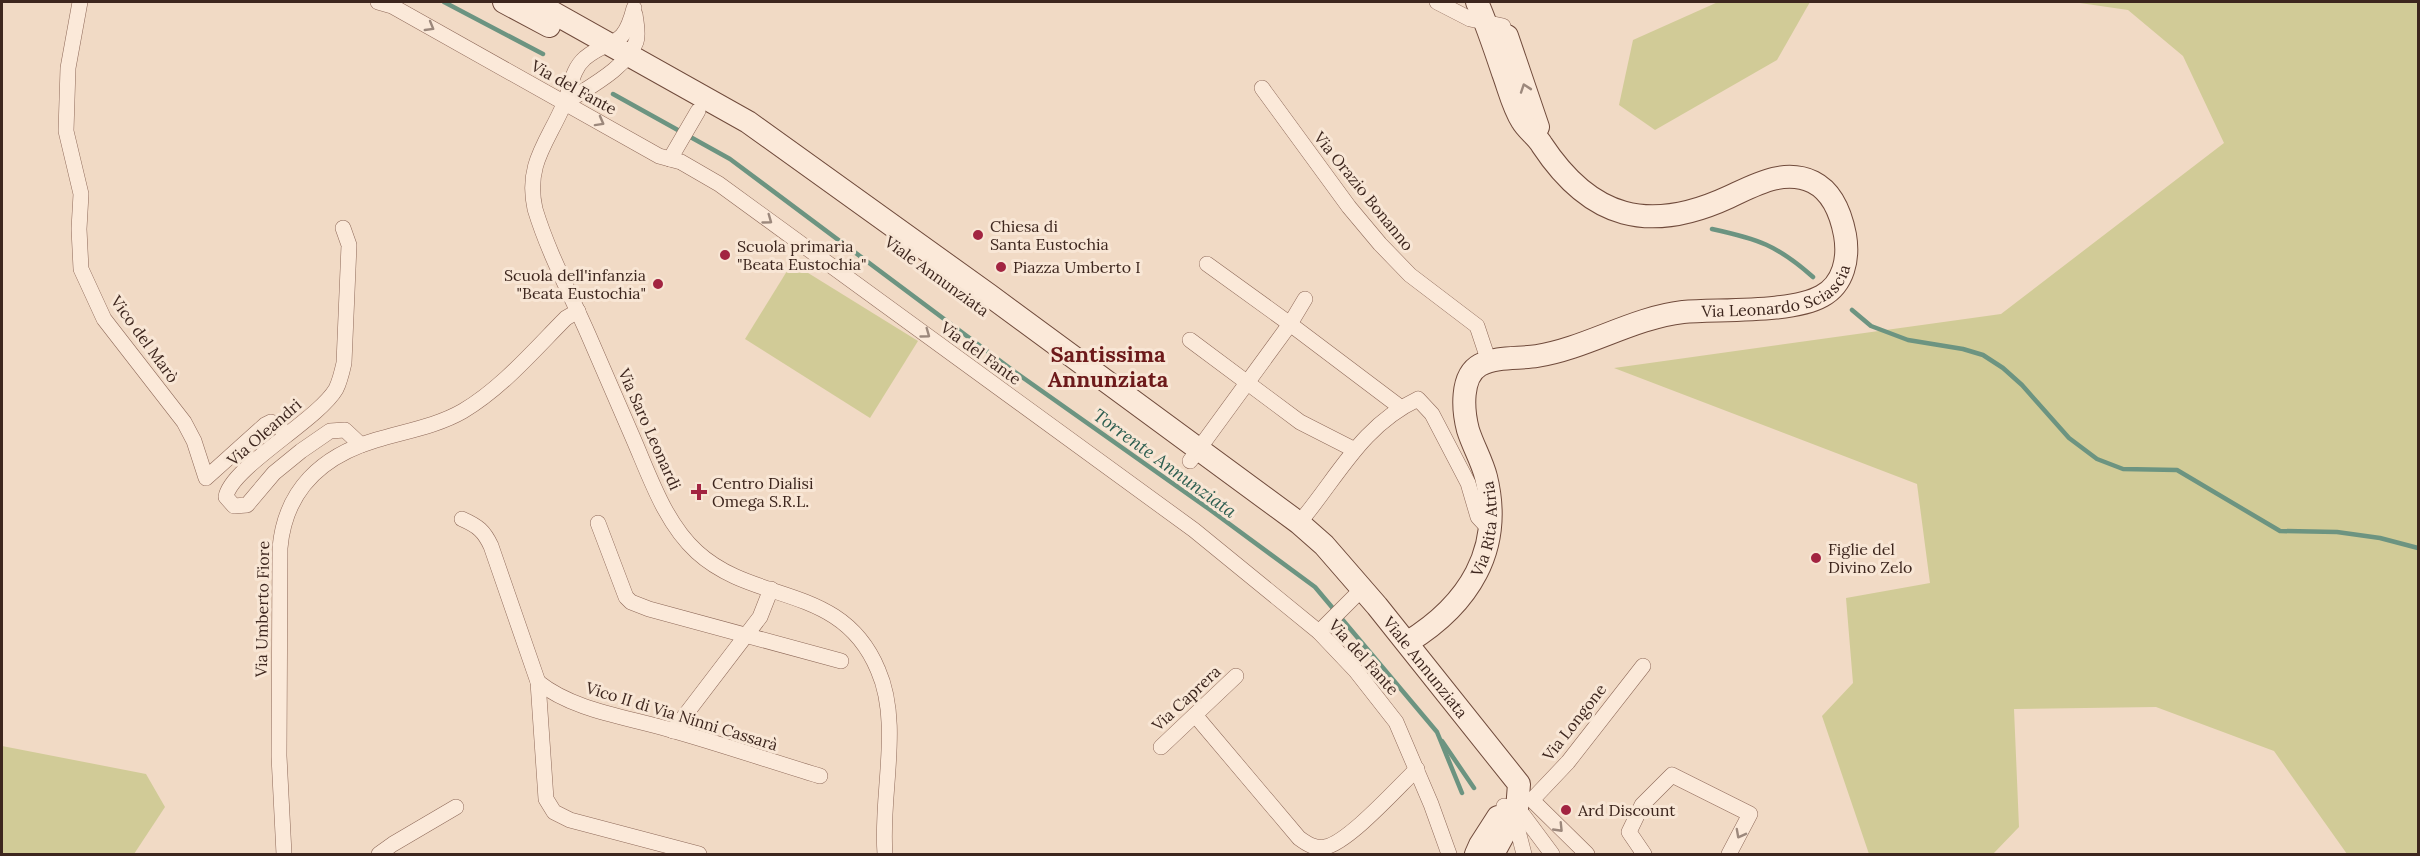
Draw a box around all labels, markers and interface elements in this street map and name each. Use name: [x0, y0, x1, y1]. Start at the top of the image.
one-way arrow: [424, 20, 434, 31]
street label: Via del Fante: [527, 55, 621, 119]
one-way arrow: [1520, 83, 1533, 94]
one-way arrow: [594, 115, 605, 126]
street label: Via Orazio Bonanno: [1309, 127, 1418, 255]
one-way arrow: [762, 212, 773, 223]
place label: Chiesa di Santa Eustochia: [990, 216, 1109, 254]
marker: Chiesa di Santa Eustochia: [971, 228, 985, 242]
street label: Viale Annunziata: [880, 231, 993, 321]
place label: Scuola primaria "Beata Eustochia": [737, 236, 866, 274]
marker: Scuola primaria "Beata Eustochia": [718, 248, 732, 262]
place label: Piazza Umberto I: [1013, 257, 1141, 277]
marker: Piazza Umberto I: [994, 260, 1008, 274]
street label: Via Leonardo Sciascia: [1700, 262, 1854, 321]
place label: Scuola dell'infanzia "Beata Eustochia": [504, 265, 646, 303]
marker: Scuola dell'infanzia "Beata Eustochia": [651, 277, 665, 291]
street label: Vico del Marò: [106, 291, 183, 386]
street label: Via del Fante: [936, 316, 1025, 389]
one-way arrow: [919, 327, 930, 338]
district label: Santissima Annunziata: [1048, 340, 1169, 393]
street label: Via Saro Leonardi: [614, 364, 686, 493]
street label: Via Oleandri: [222, 394, 305, 470]
water label: Torrente Annunziata: [1089, 403, 1241, 523]
place label: Centro Dialisi Omega S.R.L.: [712, 473, 813, 511]
street label: Via Rita Atria: [1466, 480, 1501, 581]
marker: Centro Dialisi Omega S.R.L.: [690, 483, 708, 501]
place label: Figlie del Divino Zelo: [1828, 539, 1912, 577]
street label: Via Umberto Fiore: [251, 540, 273, 678]
marker: Figlie del Divino Zelo: [1809, 551, 1823, 565]
street label: Viale Annunziata: [1378, 611, 1472, 722]
street label: Via del Fante: [1324, 614, 1403, 699]
street label: Via Caprera: [1147, 661, 1225, 736]
street label: Vico II di Via Ninni Cassarà: [583, 677, 780, 755]
street label: Via Longone: [1537, 679, 1610, 765]
place label: Ard Discount: [1577, 800, 1676, 820]
marker: Ard Discount: [1559, 803, 1573, 817]
one-way arrow: [1552, 821, 1563, 831]
one-way arrow: [1736, 828, 1747, 839]

